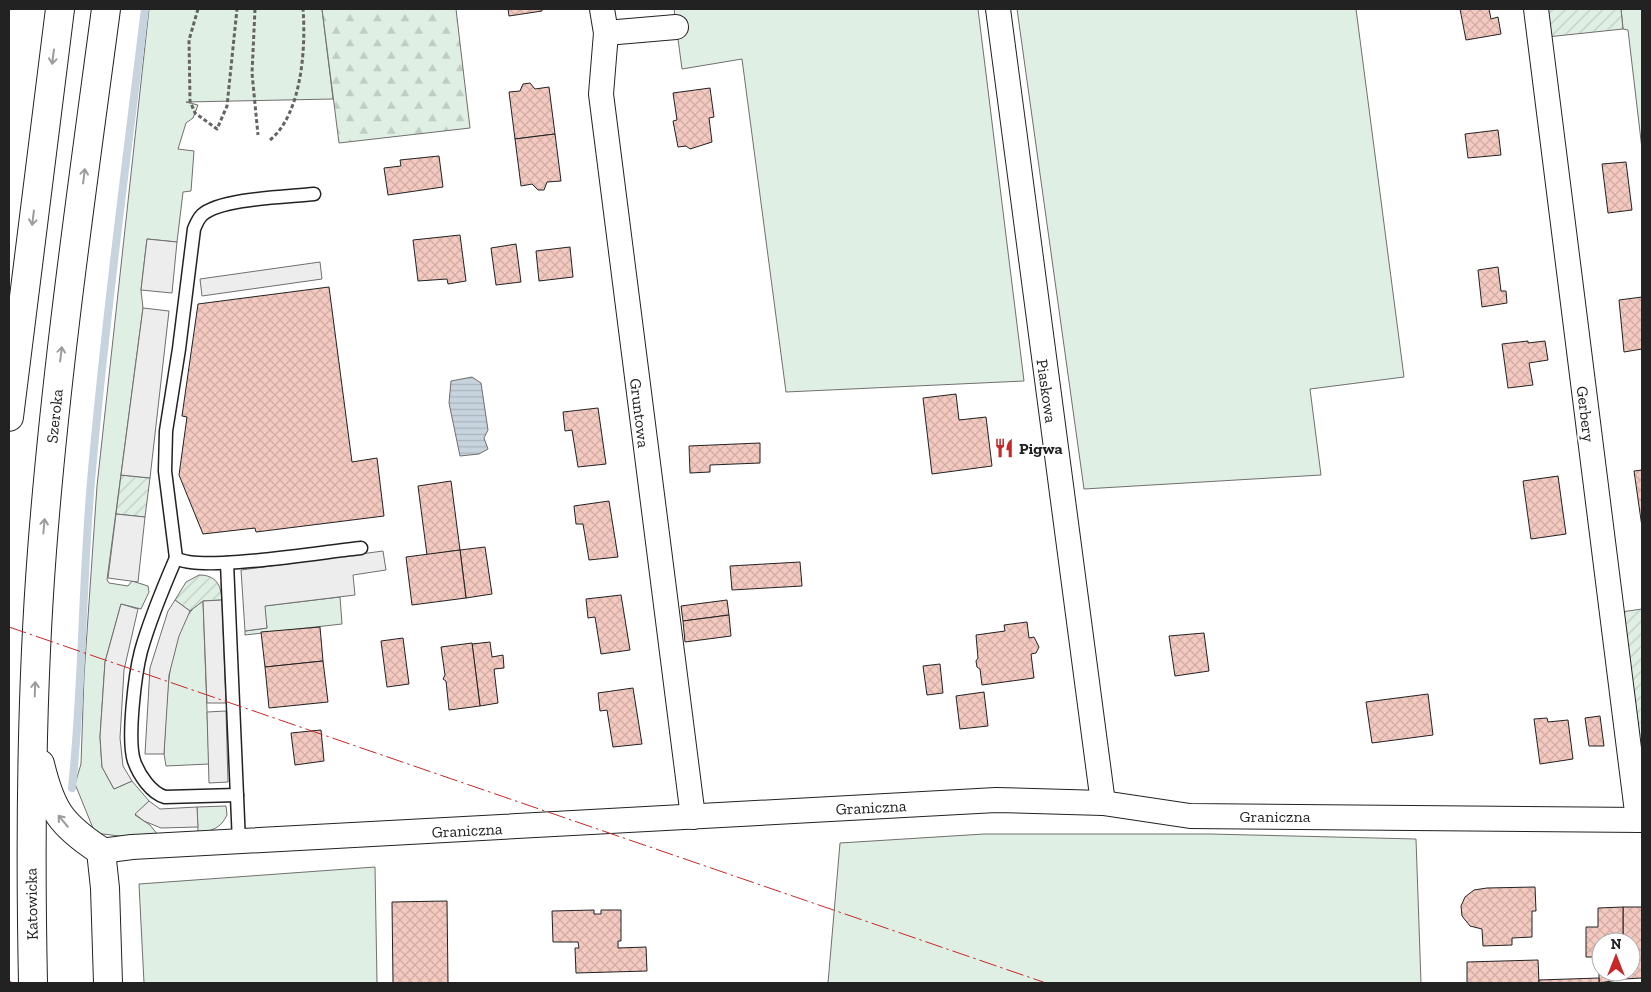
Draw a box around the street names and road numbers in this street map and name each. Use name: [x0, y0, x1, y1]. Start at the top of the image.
street label: Piaskowa: [1033, 358, 1060, 425]
street label: Gruntowa: [626, 377, 653, 449]
street label: Gerbery: [1573, 385, 1598, 444]
street label: Szeroka: [42, 388, 67, 444]
street label: Graniczna: [835, 796, 907, 819]
street label: Graniczna: [1240, 807, 1311, 826]
street label: Graniczna: [431, 819, 503, 842]
street label: Katowicka: [21, 867, 42, 940]

